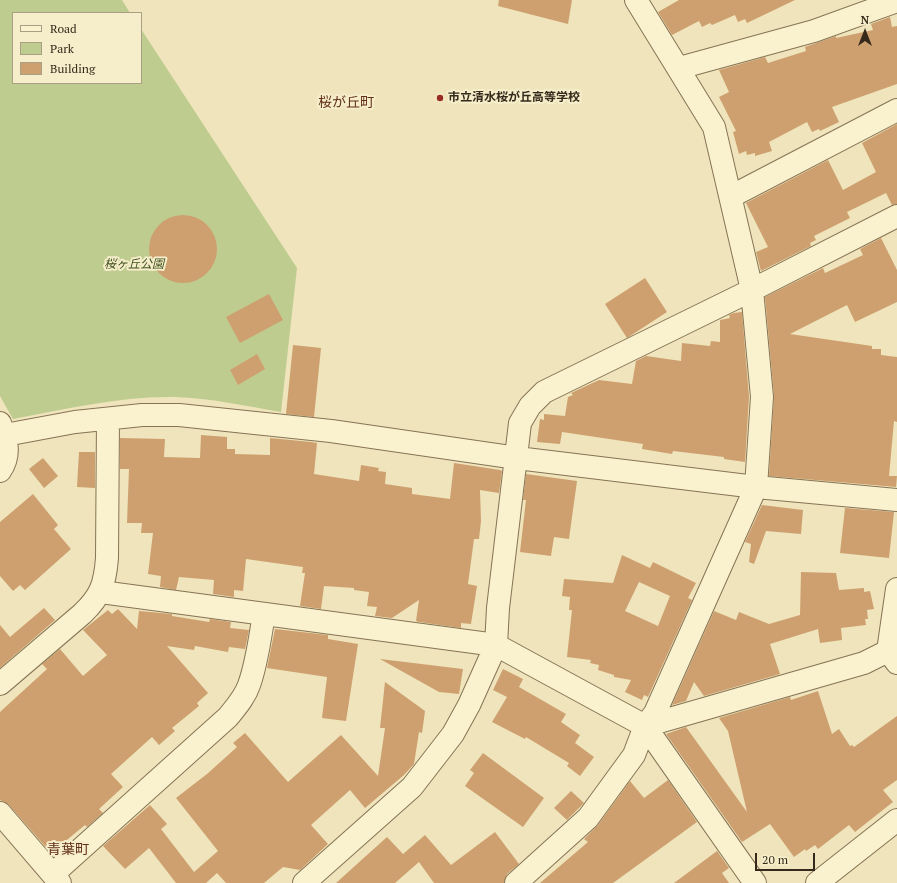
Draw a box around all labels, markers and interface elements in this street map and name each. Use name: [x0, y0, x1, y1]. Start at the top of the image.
legend: [12, 12, 142, 84]
north arrow: [845, 12, 885, 52]
text: N: [861, 13, 869, 27]
text: Road: [50, 21, 77, 36]
text: Park: [50, 41, 74, 56]
text: Building: [50, 61, 95, 76]
place label: 市立清水桜が丘高等学校: [448, 91, 580, 105]
marker: 市立清水桜が丘高等学校: [435, 93, 445, 103]
district label: 桜が丘町: [318, 95, 374, 111]
park label: 桜ヶ丘公園: [104, 258, 164, 272]
district label: 青葉町: [47, 842, 89, 858]
scale bar: [757, 845, 817, 871]
text: 20 m: [762, 852, 788, 867]

